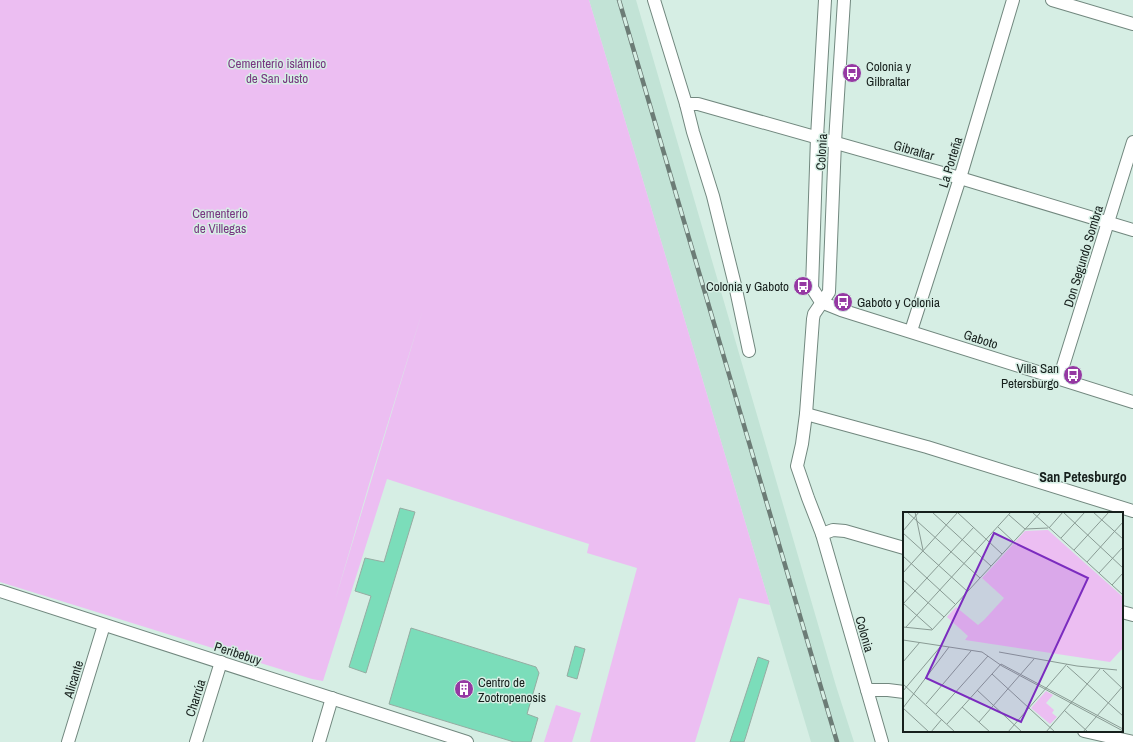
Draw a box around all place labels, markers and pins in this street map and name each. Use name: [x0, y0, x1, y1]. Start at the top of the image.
place label: Colonia y Gilbraltar: [866, 58, 912, 90]
bus stop icon: Colonia y Gilbraltar: [841, 62, 863, 84]
bus stop icon: Colonia y Gaboto: [792, 275, 814, 297]
place label: Colonia y Gaboto: [706, 278, 789, 295]
bus stop icon: Gaboto y Colonia: [832, 291, 854, 313]
place label: Gaboto y Colonia: [857, 294, 940, 311]
place label: Villa San Petersburgo: [1001, 360, 1059, 392]
bus stop icon: Villa San Petersburgo: [1062, 364, 1084, 386]
place label: Centro de Zootropenosis: [478, 674, 546, 706]
building icon: Centro de Zootropenosis: [453, 678, 475, 700]

